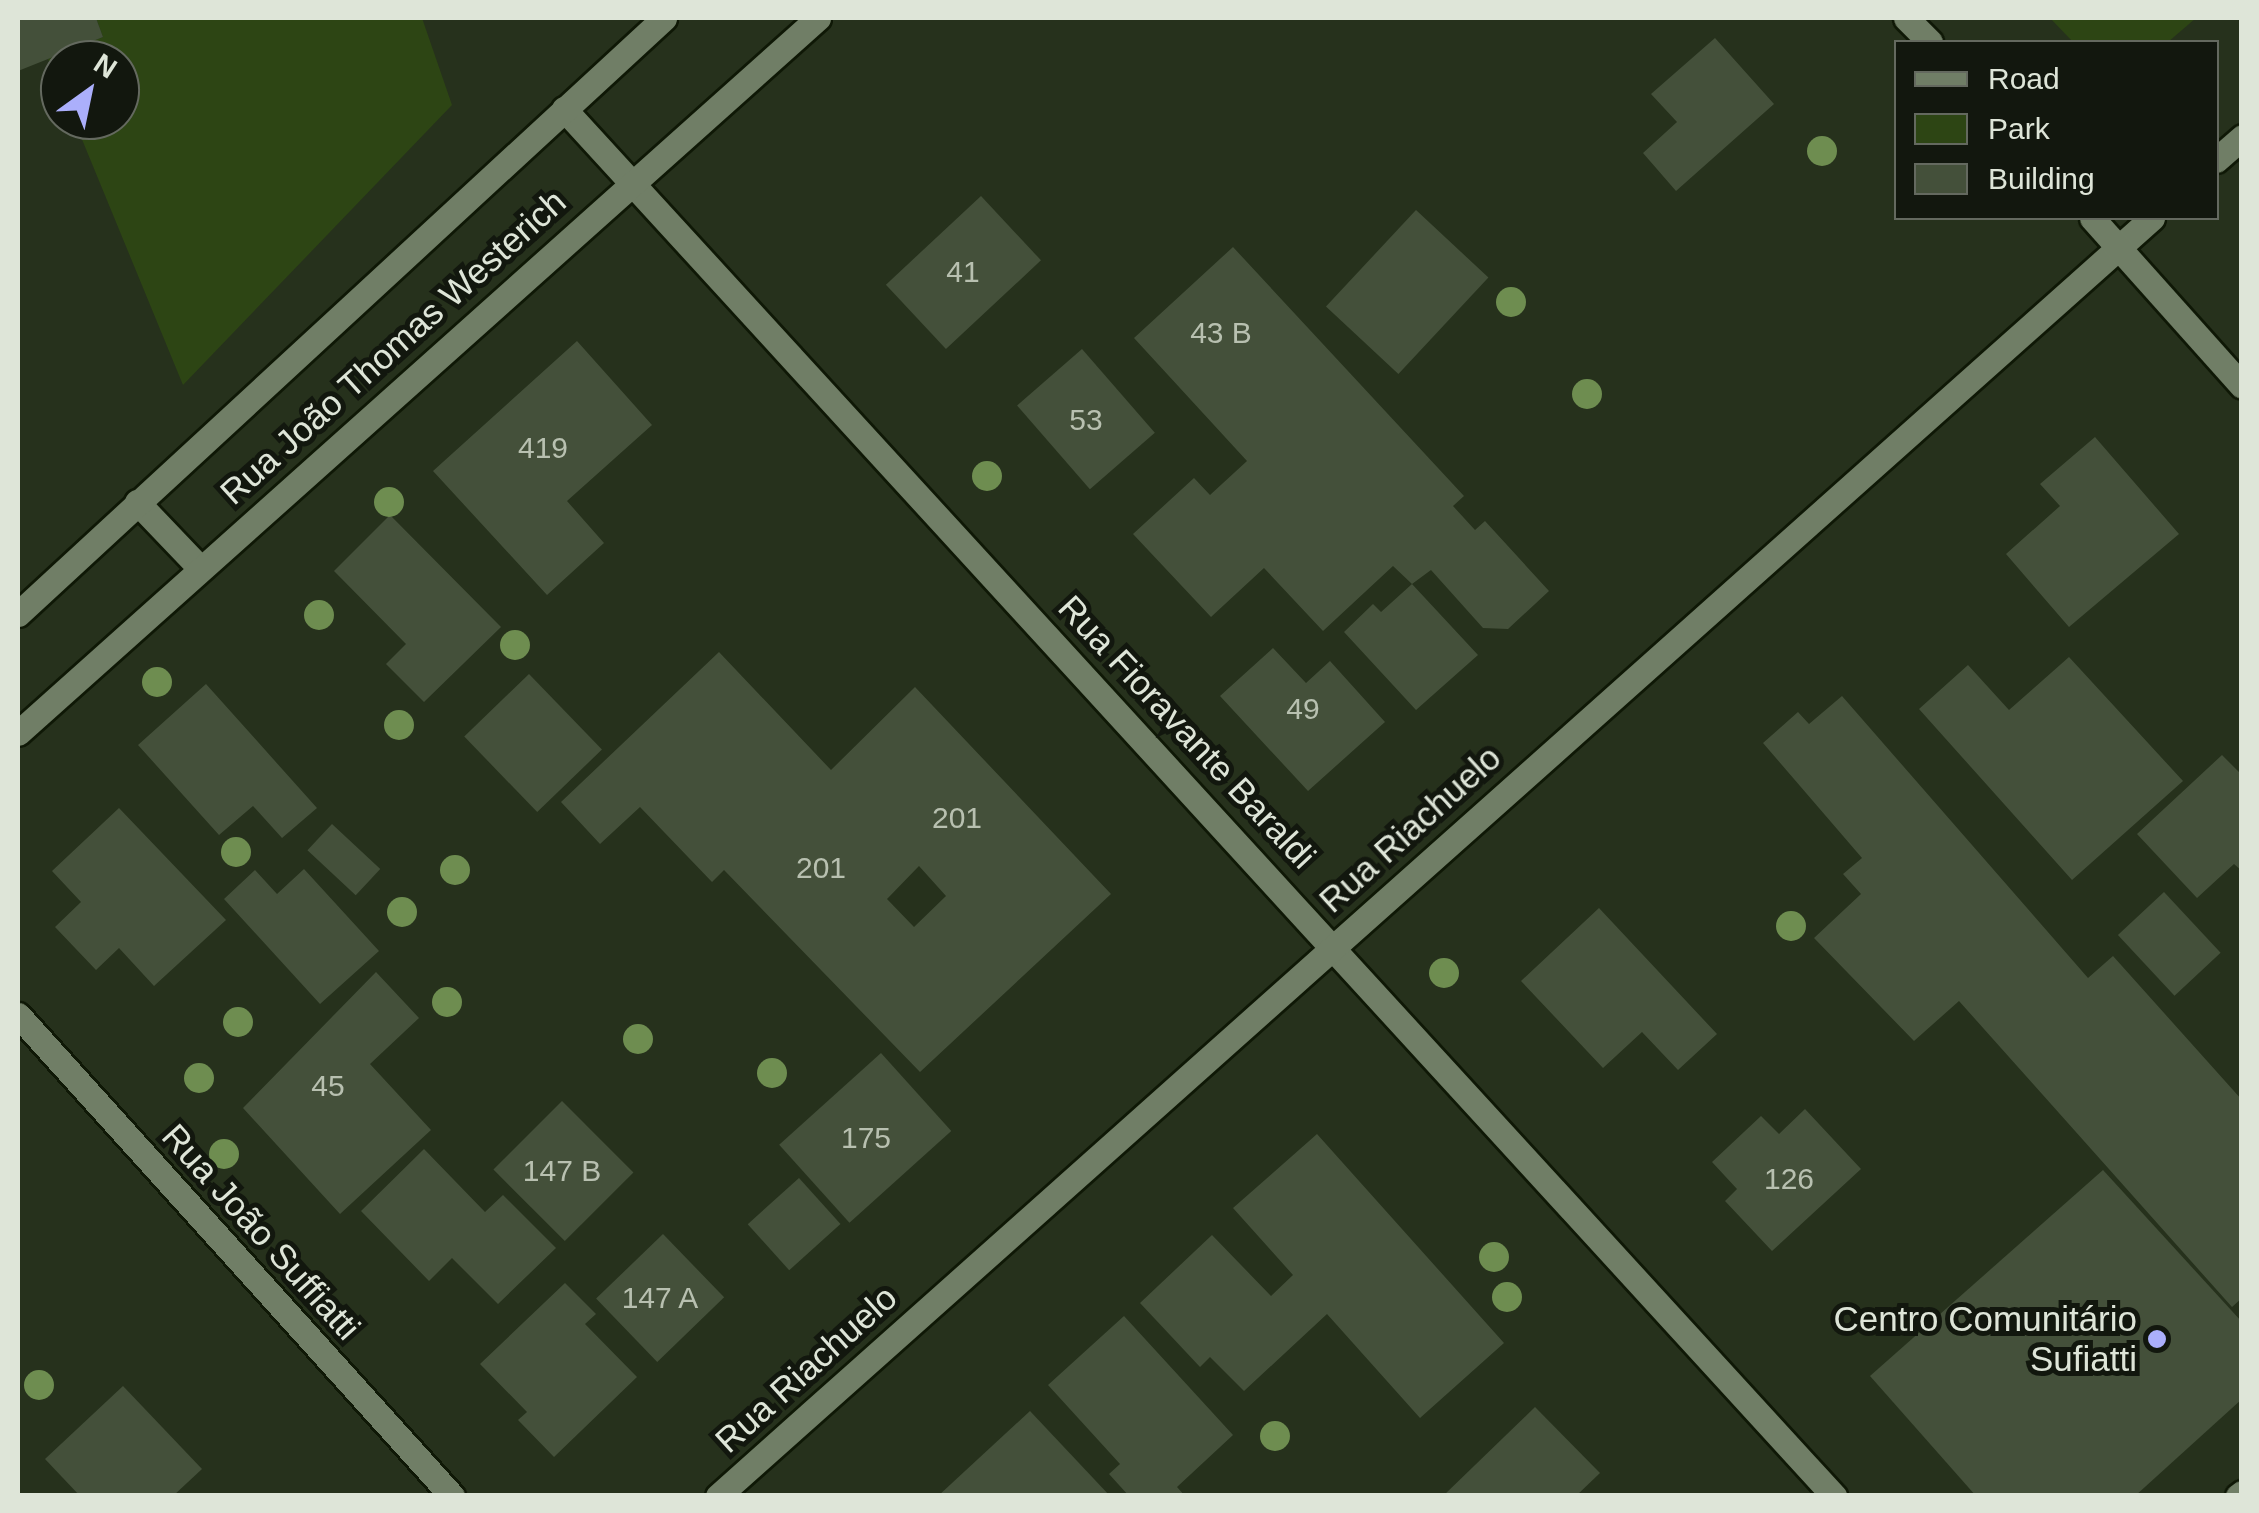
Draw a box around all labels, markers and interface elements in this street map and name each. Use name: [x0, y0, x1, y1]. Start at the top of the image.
north arrow: [40, 40, 140, 140]
legend: [1894, 40, 2219, 220]
text: N: [89, 48, 122, 85]
text: Road: [1988, 62, 2060, 95]
text: Park: [1988, 112, 2050, 145]
text: Building: [1988, 162, 2095, 195]
street label: Rua João Thomas Westerich: [211, 181, 575, 513]
house number: 41: [946, 254, 980, 290]
house number: 43 B: [1190, 315, 1252, 351]
house number: 53: [1069, 402, 1103, 438]
house number: 419: [518, 430, 568, 466]
street label: Rua Fioravante Baraldi: [1050, 587, 1324, 877]
house number: 49: [1286, 691, 1320, 727]
street label: Rua Riachuelo: [1311, 737, 1509, 921]
house number: 201: [932, 800, 982, 836]
house number: 201: [796, 850, 846, 886]
house number: 45: [311, 1068, 345, 1104]
street label: Rua João Suffiatti: [153, 1116, 369, 1348]
house number: 175: [841, 1120, 891, 1156]
house number: 147 B: [523, 1153, 601, 1189]
house number: 126: [1764, 1161, 1814, 1197]
street label: Rua Riachuelo: [707, 1277, 905, 1461]
house number: 147 A: [621, 1280, 699, 1316]
place label: Centro Comunitário Sufiatti: [1834, 1298, 2137, 1380]
marker: Centro Comunitário Sufiatti: [2146, 1328, 2168, 1350]

